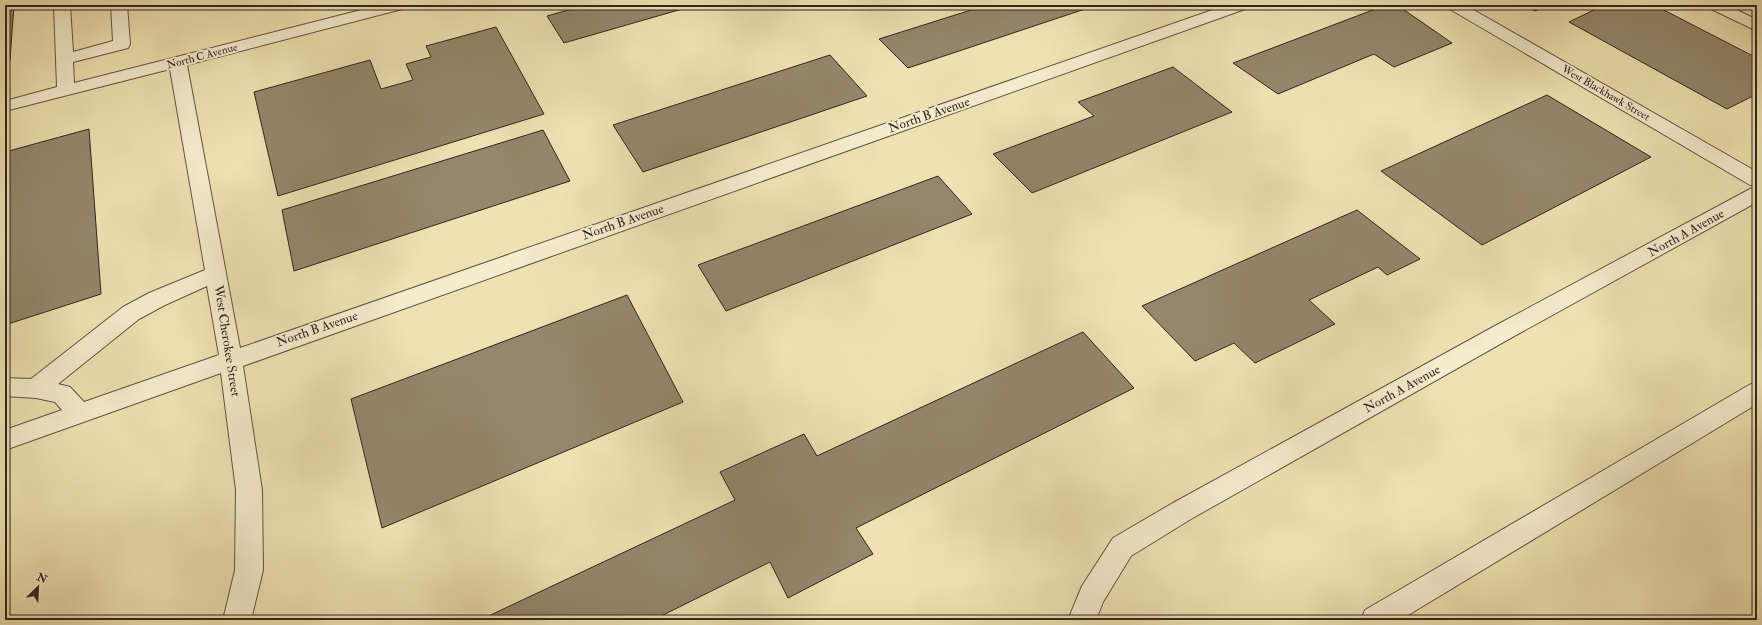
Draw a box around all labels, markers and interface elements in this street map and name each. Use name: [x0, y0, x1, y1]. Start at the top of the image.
street label: North C Avenue: [165, 40, 239, 72]
street label: West Blackhawk Street: [1559, 62, 1653, 124]
street label: North B Avenue: [886, 93, 972, 136]
street label: North B Avenue: [580, 200, 666, 243]
street label: North A Avenue: [1645, 205, 1727, 261]
street label: West Cherokee Street: [210, 283, 244, 398]
street label: North B Avenue: [274, 307, 360, 350]
street label: North A Avenue: [1361, 361, 1443, 417]
north arrow: [18, 567, 58, 607]
text: N: [34, 570, 50, 587]

